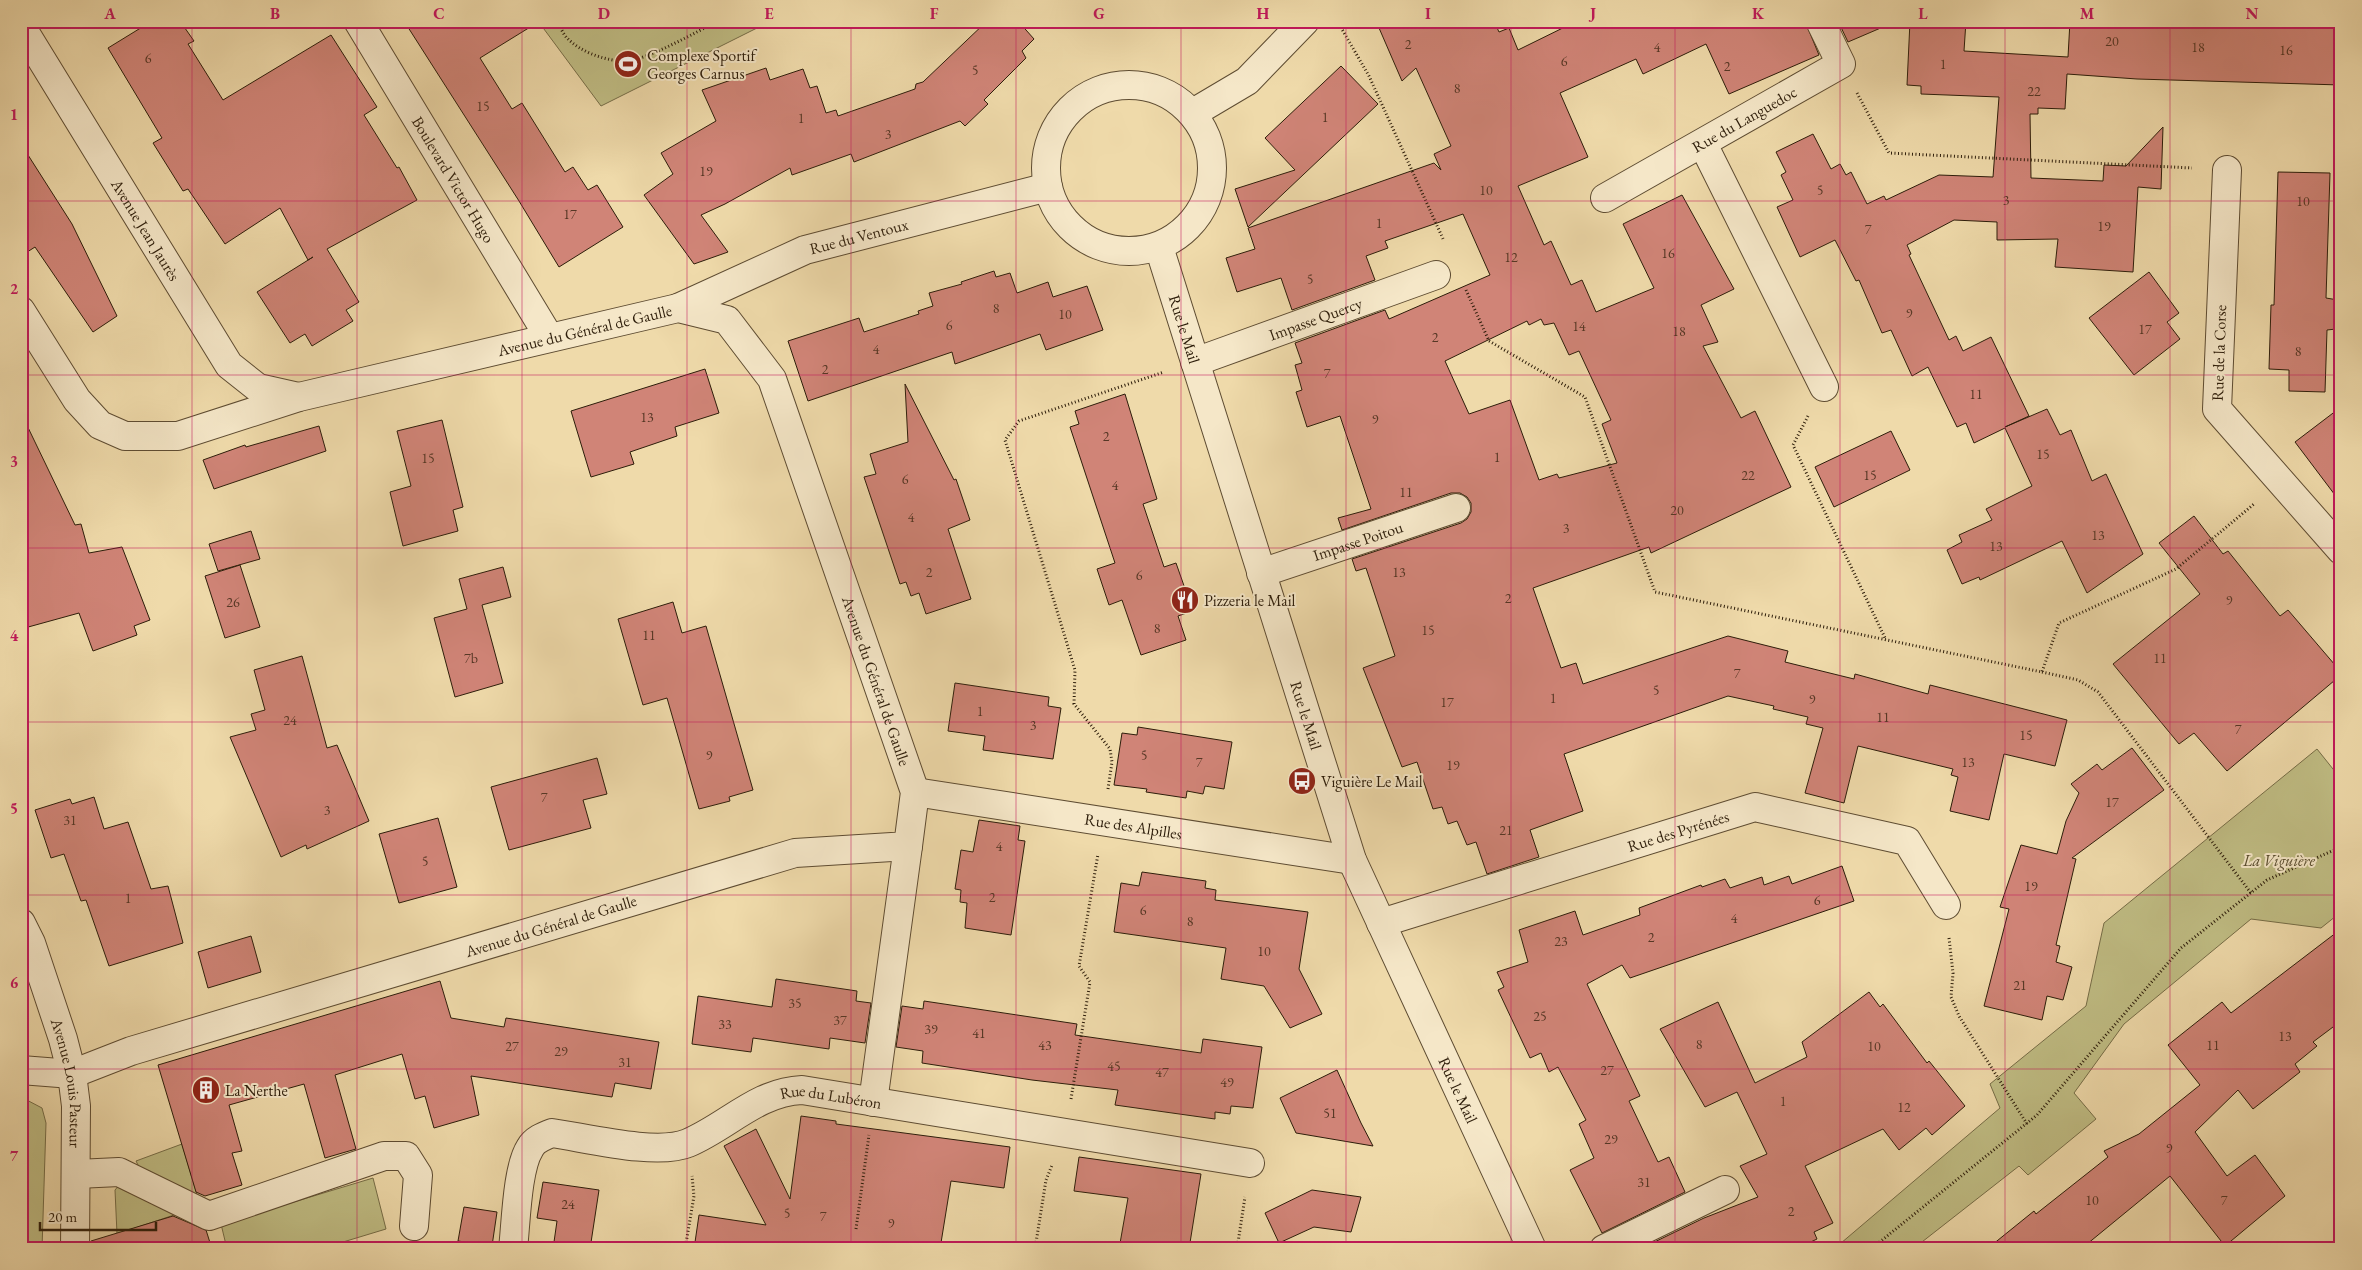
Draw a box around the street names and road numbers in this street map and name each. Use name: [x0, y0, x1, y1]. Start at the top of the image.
street label: Rue du Languedoc: [1688, 81, 1800, 157]
street label: Boulevard Victor Hugo: [407, 112, 500, 247]
street label: Avenue Jean Jaurès: [106, 174, 185, 285]
street label: Rue du Ventoux: [807, 213, 910, 259]
street label: Rue le Mail: [1164, 292, 1206, 366]
street label: Impasse Quercy: [1266, 292, 1366, 345]
street label: Avenue du Général de Gaulle: [494, 299, 674, 361]
street label: Rue de la Corse: [2207, 305, 2231, 401]
street label: Impasse Poitou: [1310, 516, 1406, 565]
street label: Avenue du Général de Gaulle: [837, 592, 916, 769]
street label: Rue le Mail: [1286, 678, 1327, 752]
street label: Rue des Pyrénées: [1625, 805, 1732, 857]
street label: Rue des Alpilles: [1083, 808, 1184, 844]
street label: Avenue du Général de Gaulle: [462, 890, 639, 962]
street label: Avenue Louis Pasteur: [46, 1014, 87, 1149]
street label: Rue le Mail: [1434, 1053, 1483, 1127]
street label: Rue du Lubéron: [777, 1079, 884, 1113]

